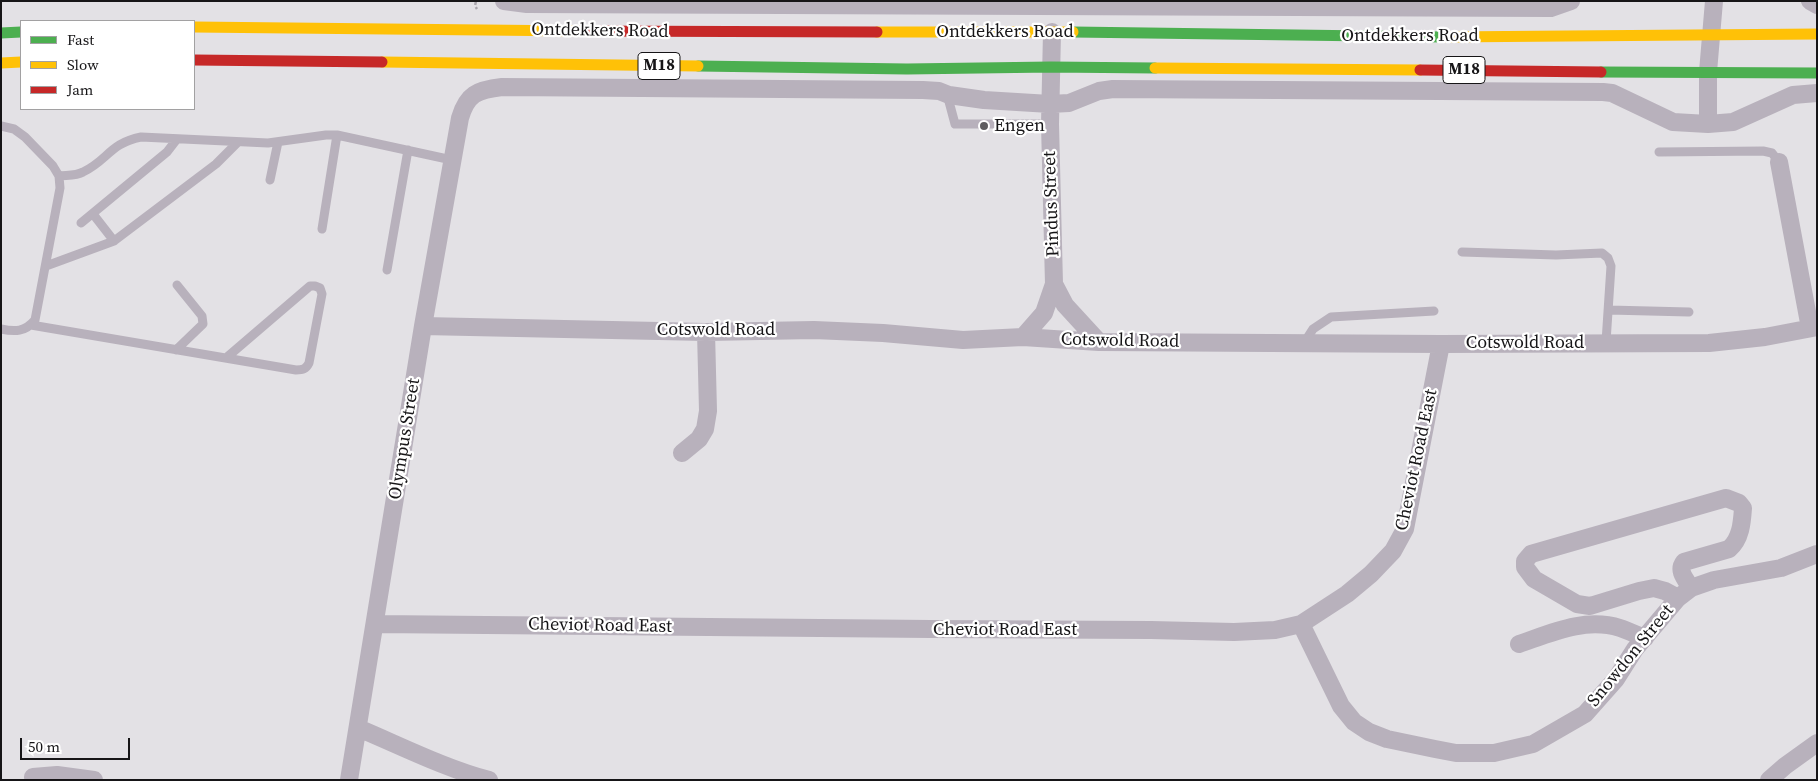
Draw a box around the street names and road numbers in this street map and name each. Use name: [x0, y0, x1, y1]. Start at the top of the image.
street label: Ontdekkers Road: [531, 19, 669, 43]
street label: Ontdekkers Road: [936, 21, 1074, 43]
street label: Ontdekkers Road: [1341, 25, 1479, 47]
road number: M18: [638, 52, 680, 80]
road number: M18: [1443, 56, 1485, 84]
street label: Pindus Street: [1039, 151, 1065, 257]
street label: Cotswold Road: [657, 319, 775, 341]
street label: Cotswold Road: [1061, 329, 1179, 353]
street label: Cotswold Road: [1466, 332, 1584, 354]
street label: Olympus Street: [385, 377, 425, 501]
street label: Cheviot Road East: [1391, 387, 1443, 533]
street label: Snowdon Street: [1583, 601, 1679, 711]
street label: Cheviot Road East: [528, 614, 672, 638]
street label: Cheviot Road East: [933, 619, 1077, 641]

